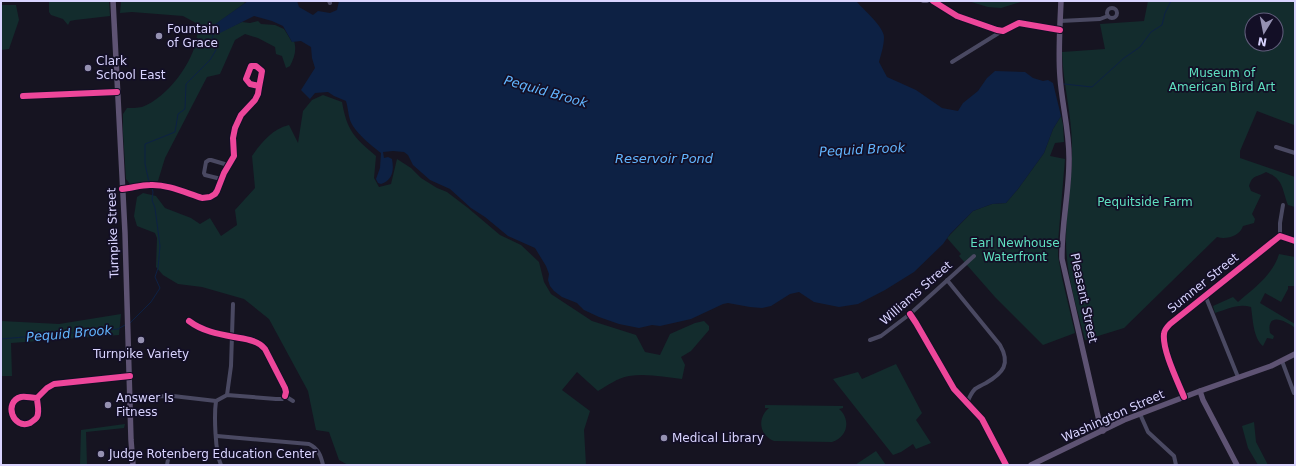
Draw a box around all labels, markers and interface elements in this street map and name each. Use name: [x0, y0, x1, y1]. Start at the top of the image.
north arrow: [1244, 12, 1284, 52]
place label: Fountain of Grace: [167, 22, 219, 50]
marker: Fountain of Grace: [154, 31, 164, 41]
text: N: [1257, 34, 1268, 49]
place label: Clark School East: [96, 54, 166, 82]
marker: Clark School East: [83, 63, 93, 73]
park label: Museum of American Bird Art: [1169, 66, 1276, 94]
water label: Pequid Brook: [502, 72, 590, 111]
water label: Pequid Brook: [819, 140, 906, 159]
water label: Reservoir Pond: [615, 151, 714, 166]
street label: Turnpike Street: [104, 187, 122, 280]
park label: Pequitside Farm: [1097, 195, 1193, 209]
park label: Earl Newhouse Waterfront: [970, 236, 1060, 264]
street label: Sumner Street: [1165, 250, 1241, 316]
street label: Pleasant Street: [1068, 252, 1100, 344]
street label: Williams Street: [877, 258, 955, 328]
water label: Pequid Brook: [26, 322, 113, 345]
marker: Turnpike Variety: [136, 335, 146, 345]
place label: Turnpike Variety: [92, 347, 189, 361]
street label: Washington Street: [1060, 387, 1167, 445]
place label: Answer Is Fitness: [116, 391, 174, 419]
marker: Answer Is Fitness: [103, 400, 113, 410]
place label: Medical Library: [672, 431, 764, 445]
marker: Medical Library: [659, 433, 669, 443]
place label: Judge Rotenberg Education Center: [108, 447, 317, 461]
marker: Judge Rotenberg Education Center: [96, 449, 106, 459]

